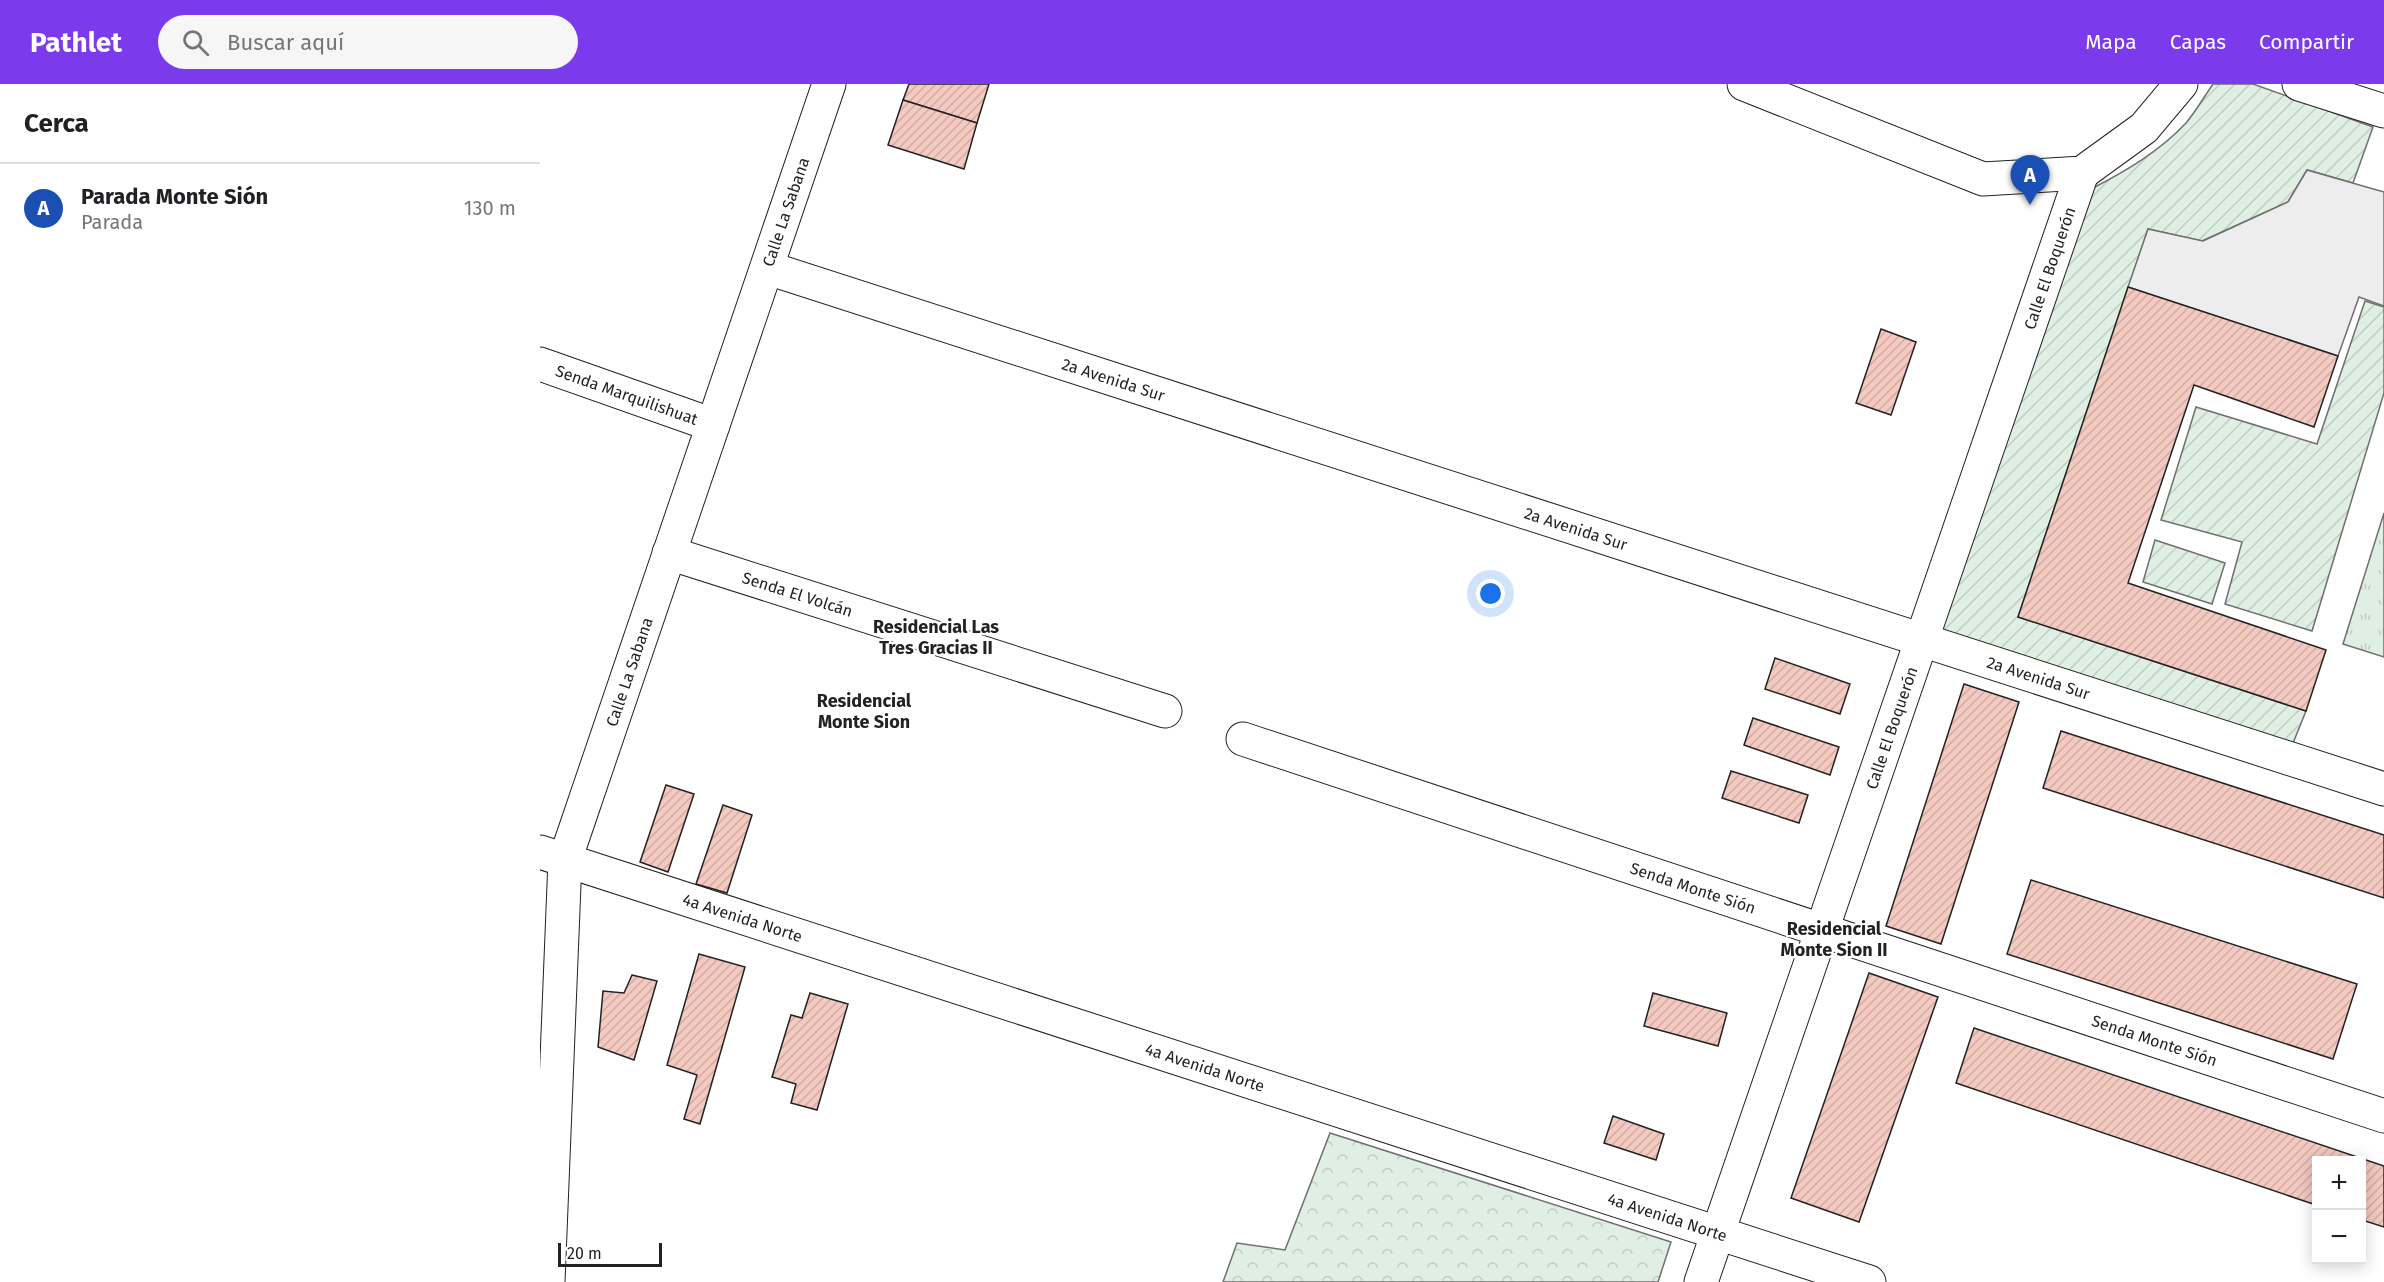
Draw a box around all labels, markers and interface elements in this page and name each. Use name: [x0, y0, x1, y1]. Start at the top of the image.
search box: [158, 15, 578, 69]
text: Pathlet: [30, 26, 122, 59]
icon: search: [179, 26, 212, 59]
text: Buscar aquí: [227, 29, 344, 56]
text: Mapa: [2085, 29, 2137, 55]
text: Capas: [2170, 29, 2226, 55]
text: Compartir: [2259, 29, 2354, 55]
text: Cerca: [24, 108, 89, 139]
street label: Calle La Sabana: [758, 155, 813, 269]
pin: A: [2010, 156, 2050, 205]
text: Parada Monte Sión: [81, 183, 268, 210]
text: A: [38, 196, 49, 220]
text: 130 m: [464, 196, 516, 220]
street label: Calle El Boquerón: [2019, 204, 2079, 332]
text: Parada: [81, 210, 143, 234]
street label: 2a Avenida Sur: [1060, 354, 1168, 405]
street label: Senda Marquilishuat: [553, 361, 701, 428]
street label: 2a Avenida Sur: [1522, 503, 1631, 554]
street label: Senda El Volcán: [740, 567, 855, 620]
your location: [1476, 579, 1505, 608]
street label: Calle La Sabana: [602, 615, 656, 729]
district label: Residencial Las Tres Gracias II: [873, 616, 999, 659]
street label: 2a Avenida Sur: [1985, 652, 2093, 703]
street label: Calle El Boquerón: [1862, 664, 1921, 792]
district label: Residencial Monte Sion: [817, 690, 912, 733]
street label: Senda Monte Sión: [1628, 858, 1758, 917]
street label: 4a Avenida Norte: [681, 889, 805, 946]
district label: Residencial Monte Sion II: [1781, 918, 1887, 961]
street label: Senda Monte Sión: [2089, 1011, 2220, 1070]
street label: 4a Avenida Norte: [1143, 1039, 1267, 1095]
map controls: [2312, 1156, 2366, 1264]
button: +: [2312, 1156, 2366, 1210]
street label: 4a Avenida Norte: [1605, 1189, 1730, 1245]
button: −: [2312, 1210, 2366, 1264]
scale bar: [558, 1240, 662, 1268]
text: 20 m: [567, 1244, 602, 1263]

